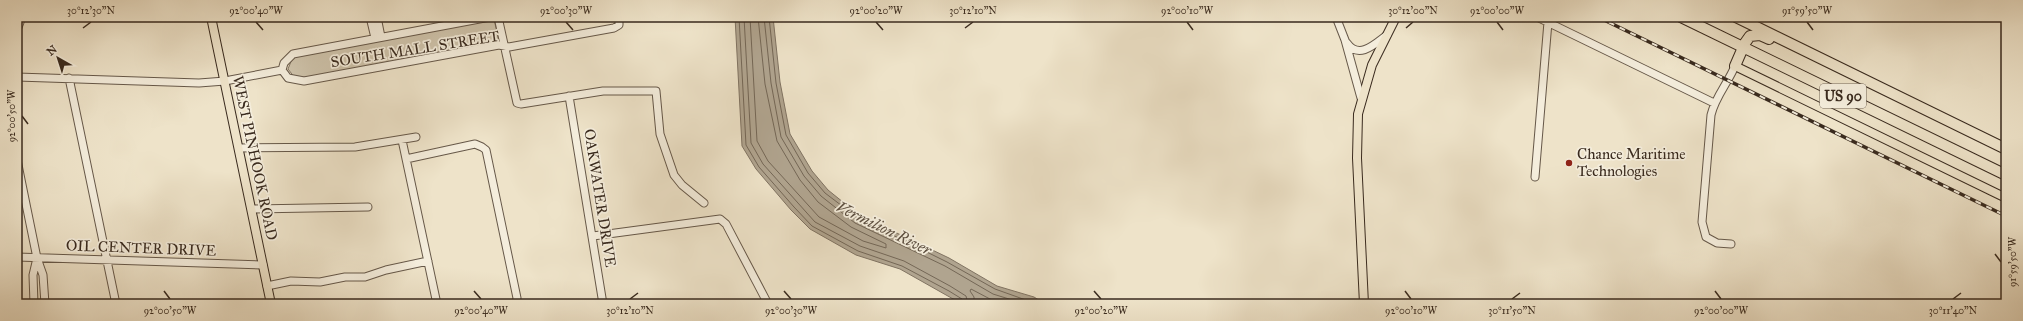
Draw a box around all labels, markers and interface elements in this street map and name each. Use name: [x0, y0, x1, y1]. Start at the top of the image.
text: 30°12'30"N: [67, 5, 115, 17]
text: 92°00'40"W: [229, 5, 283, 17]
text: 92°00'30"W: [540, 5, 593, 17]
text: 92°00'20"W: [850, 5, 903, 17]
text: 30°12'10"N: [949, 5, 997, 17]
text: 92°00'10"W: [1161, 5, 1213, 17]
text: 30°12'00"N: [1388, 5, 1438, 17]
text: 92°00'00"W: [1470, 5, 1524, 17]
text: 91°59'50"W: [1782, 5, 1833, 17]
street label: SOUTH MALL STREET: [329, 27, 501, 71]
north arrow: [38, 38, 78, 78]
text: N: [44, 42, 60, 59]
street label: WEST PINHOOK ROAD: [229, 74, 281, 242]
road number: US 90: [1820, 84, 1866, 108]
text: 92°00'50"W: [6, 89, 18, 142]
street label: OAKWATER DRIVE: [580, 128, 620, 269]
place label: Chance Maritime Technologies: [1577, 145, 1686, 180]
marker: Chance Maritime Technologies: [1564, 158, 1574, 168]
water label: Vermilion River: [833, 197, 936, 260]
street label: OIL CENTER DRIVE: [66, 236, 217, 260]
text: 91°59'50"W: [2007, 236, 2019, 287]
text: 92°00'50"W: [144, 305, 197, 317]
text: 92°00'40"W: [454, 305, 508, 317]
text: 30°12'10"N: [606, 305, 654, 317]
text: 92°00'30"W: [765, 305, 818, 317]
text: 92°00'20"W: [1075, 305, 1128, 317]
text: 92°00'10"W: [1385, 305, 1437, 317]
text: 30°11'50"N: [1488, 305, 1536, 317]
text: 92°00'00"W: [1694, 305, 1748, 317]
text: 30°11'40"N: [1929, 305, 1978, 317]

